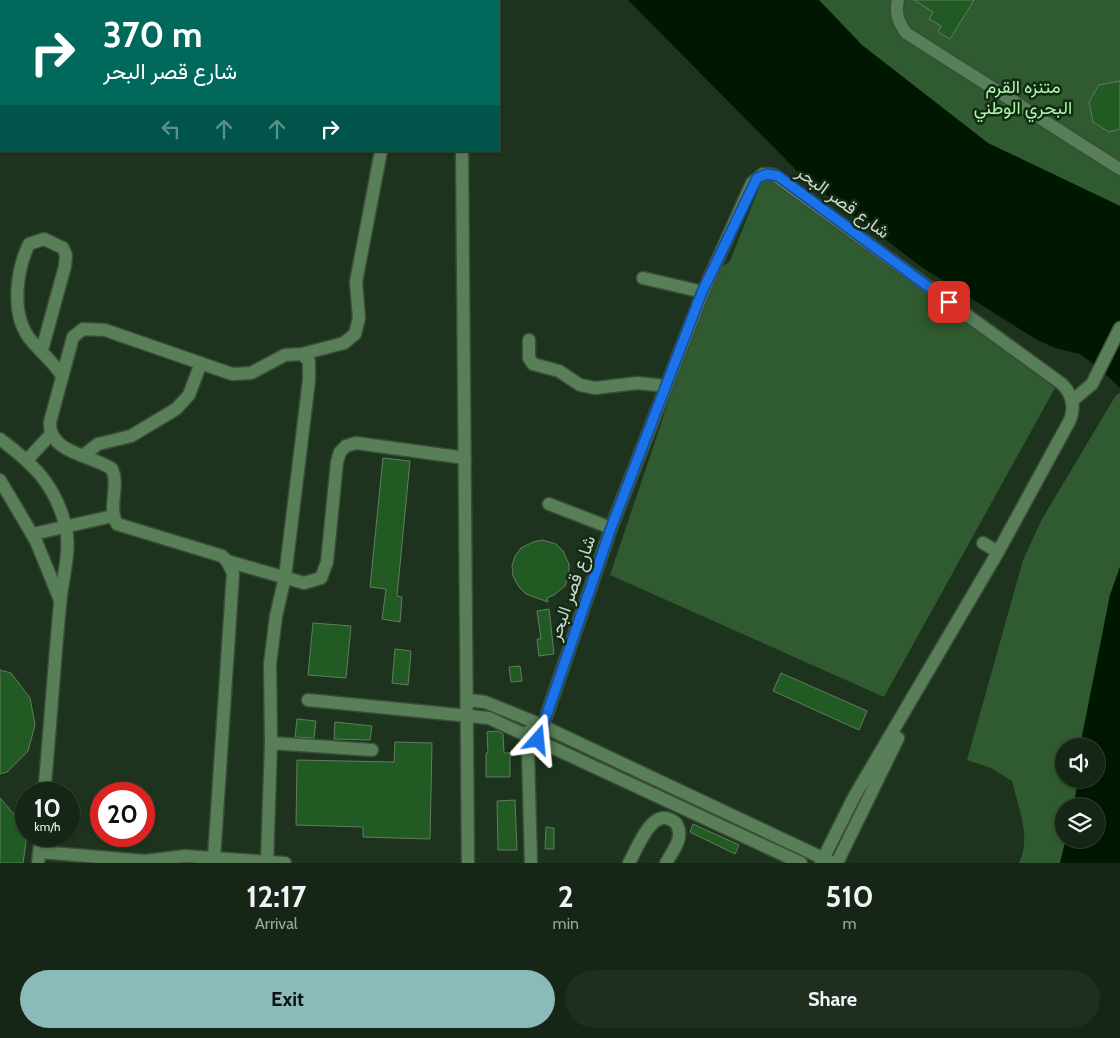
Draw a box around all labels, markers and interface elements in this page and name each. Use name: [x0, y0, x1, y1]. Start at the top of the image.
text: 370 m: [103, 13, 202, 56]
icon: right: [20, 20, 85, 85]
text: شارع قصر البحر: [103, 58, 237, 85]
park label: متنزه القرم البحري الوطني: [974, 76, 1072, 123]
icon: left: [157, 115, 185, 143]
icon: ahead: [210, 115, 238, 143]
icon: ahead: [263, 115, 291, 143]
icon: right: [316, 115, 344, 143]
street label: شارع قصر البحر: [791, 160, 894, 244]
pin: [928, 281, 970, 323]
icon: arrive: [935, 288, 963, 316]
street label: شارع قصر البحر: [543, 533, 601, 645]
position arrow: [511, 713, 563, 765]
map controls: [1055, 738, 1105, 848]
button: sound: [1055, 738, 1105, 788]
speed limit sign: 20: [90, 782, 155, 847]
text: 10: [34, 793, 61, 823]
button: layers: [1055, 798, 1105, 848]
text: km/h: [34, 819, 61, 834]
text: 12:17: [246, 878, 306, 915]
text: 2: [558, 878, 574, 915]
text: 510: [825, 878, 874, 915]
text: Arrival: [255, 914, 298, 933]
text: min: [553, 914, 579, 933]
text: m: [842, 914, 857, 933]
button: Exit: [20, 970, 555, 1028]
button: Share: [565, 970, 1100, 1028]

